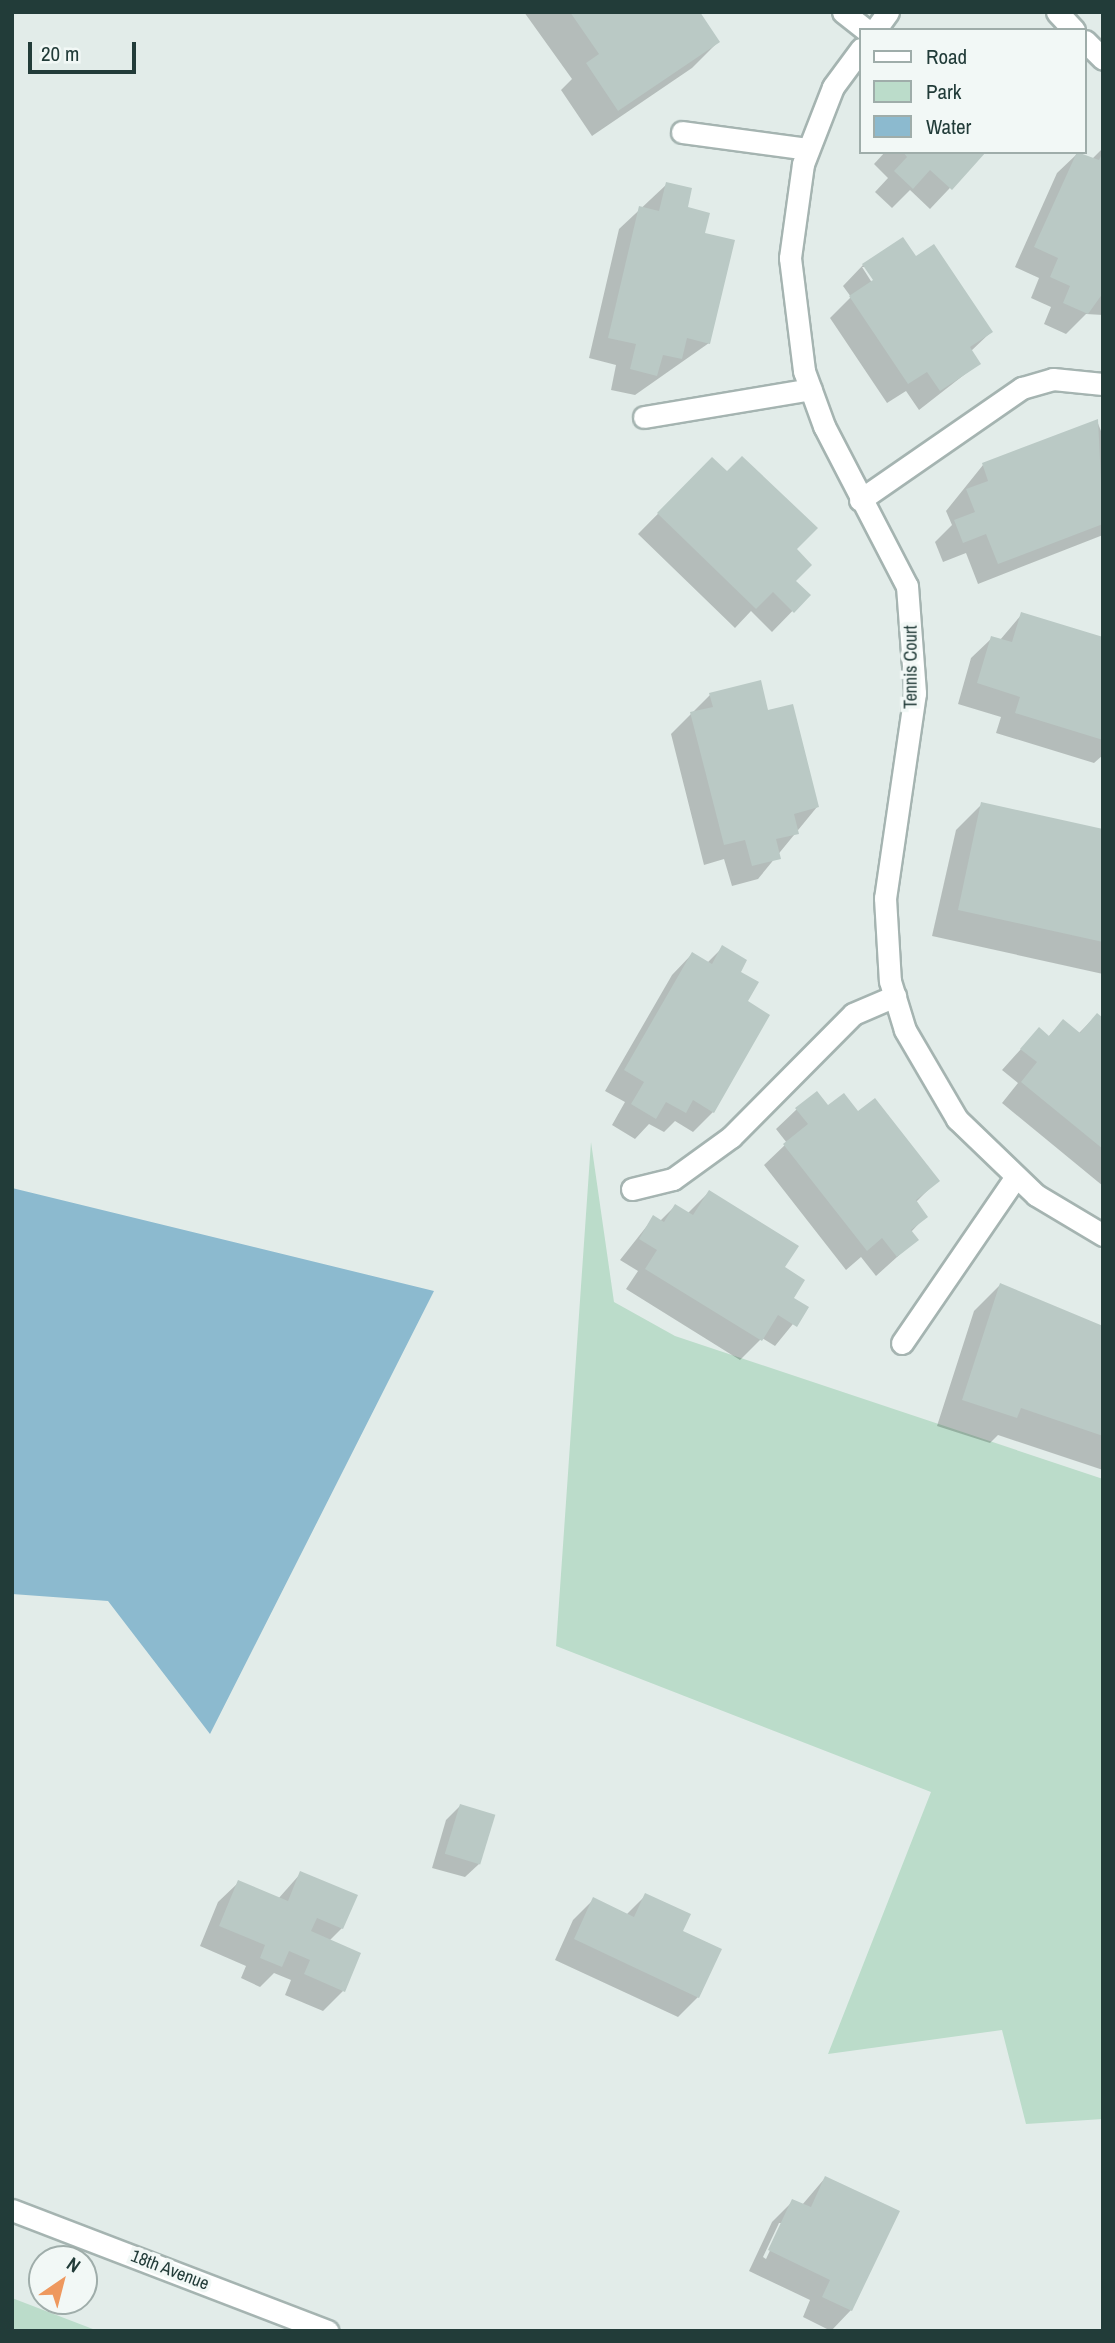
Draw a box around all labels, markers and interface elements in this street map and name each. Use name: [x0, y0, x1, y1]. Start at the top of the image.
scale bar: [32, 28, 140, 72]
legend: [860, 28, 1087, 154]
text: 20 m: [41, 39, 79, 68]
text: Road: [926, 42, 967, 71]
text: Park: [926, 77, 961, 106]
text: Water: [926, 112, 971, 141]
street label: Tennis Court: [900, 625, 922, 709]
north arrow: [28, 2245, 98, 2315]
street label: 18th Avenue: [128, 2245, 212, 2295]
text: N: [62, 2251, 86, 2278]

